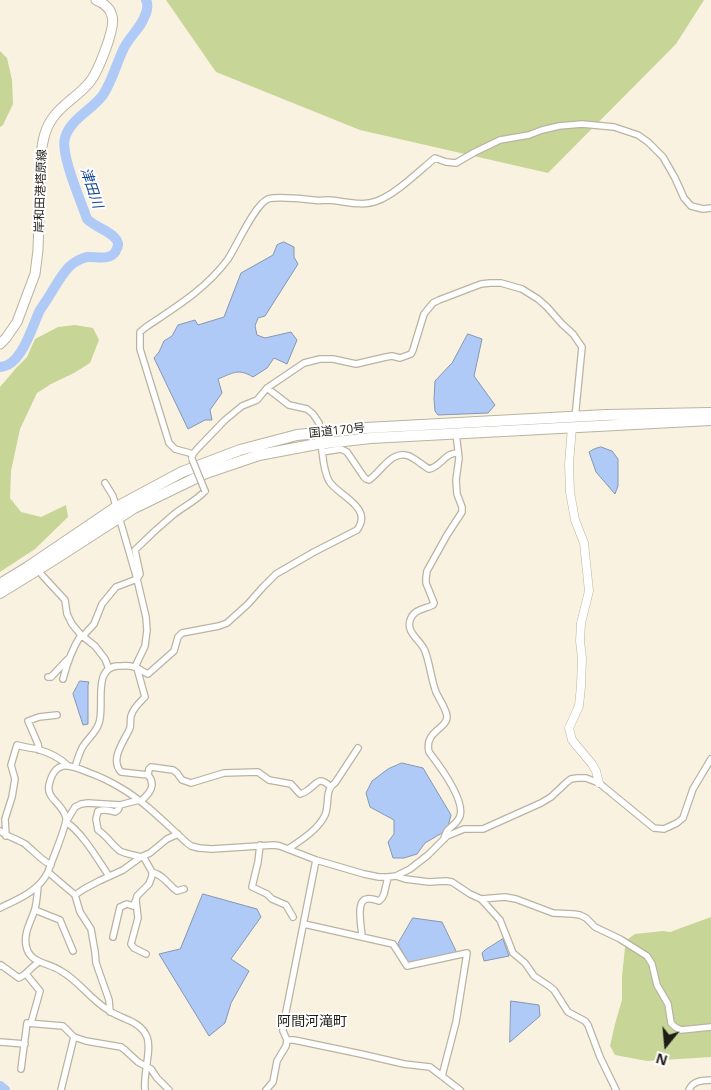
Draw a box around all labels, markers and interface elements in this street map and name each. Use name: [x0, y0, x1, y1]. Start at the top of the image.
street label: 岸和田港塔原線: [32, 149, 50, 233]
water label: 津田川: [76, 165, 106, 211]
street label: 国道170号: [308, 421, 366, 441]
district label: 阿間河滝町: [277, 1014, 347, 1030]
north arrow: [641, 1020, 691, 1070]
text: N: [653, 1049, 670, 1071]

